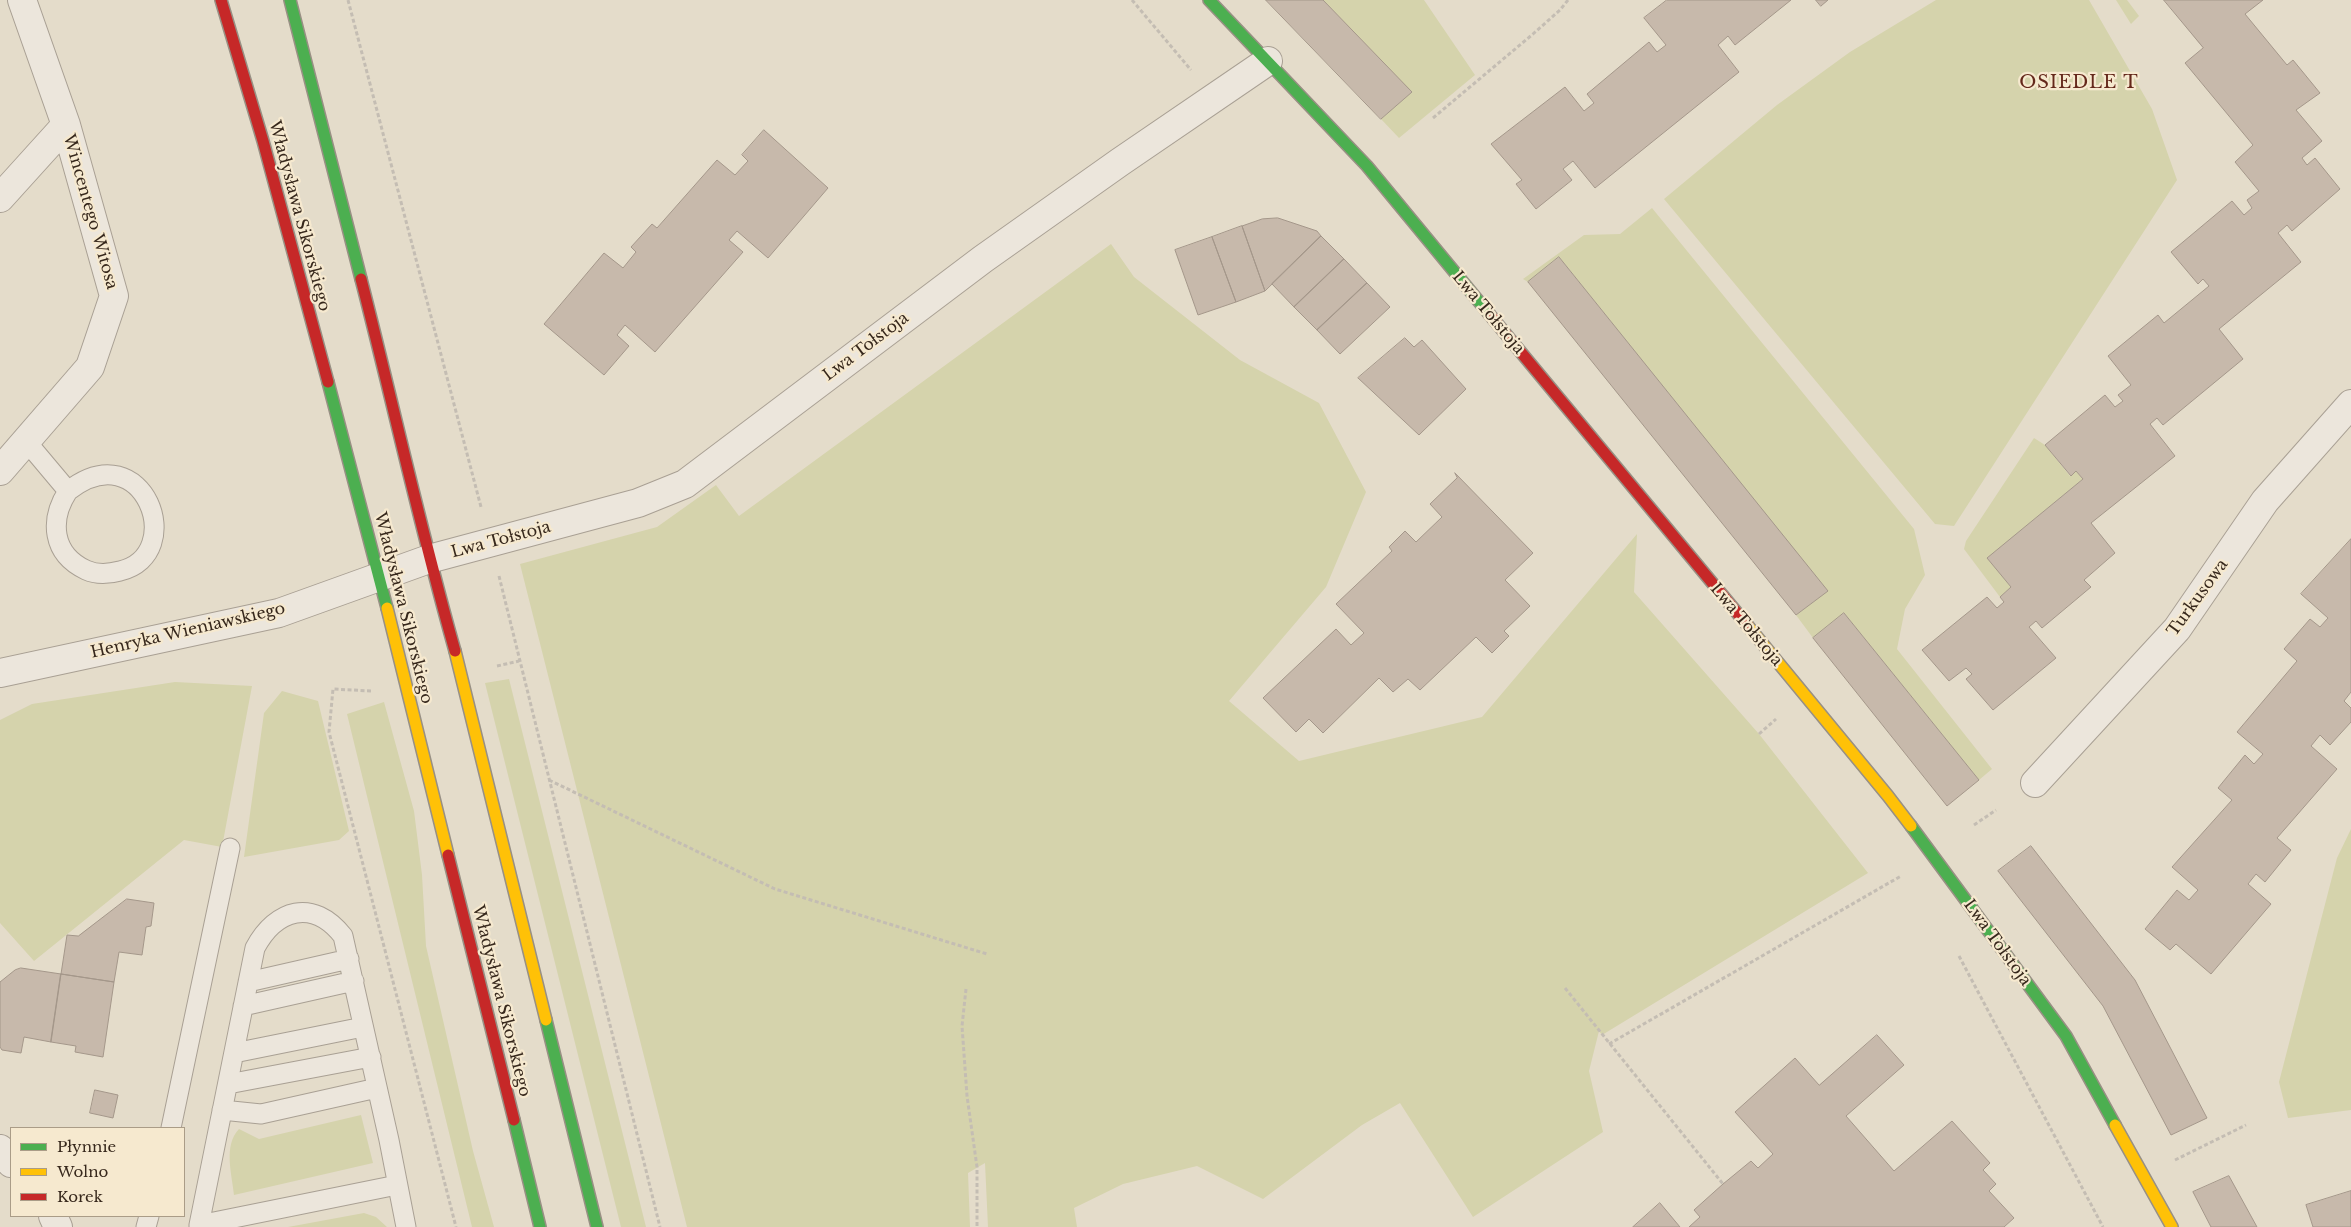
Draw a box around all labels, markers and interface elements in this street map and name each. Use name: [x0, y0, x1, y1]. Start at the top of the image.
district label: OSIEDLE T: [2018, 72, 2140, 94]
street label: Władysława Sikorskiego: [264, 118, 334, 314]
street label: Wincentego Witosa: [59, 132, 121, 292]
street label: Lwa Tołstoja: [1448, 268, 1528, 358]
street label: Lwa Tołstoja: [819, 309, 913, 385]
street label: Władysława Sikorskiego: [370, 510, 436, 706]
street label: Lwa Tołstoja: [449, 518, 553, 562]
street label: Turkusowa: [2164, 556, 2232, 640]
street label: Lwa Tołstoja: [1706, 580, 1786, 670]
street label: Henryka Wieniawskiego: [89, 599, 287, 663]
street label: Lwa Tołstoja: [1959, 896, 2035, 990]
street label: Władysława Sikorskiego: [468, 903, 534, 1099]
legend: [10, 1127, 185, 1217]
text: Płynnie: [57, 1137, 116, 1156]
text: Wolno: [57, 1162, 108, 1181]
text: Korek: [57, 1187, 103, 1206]

